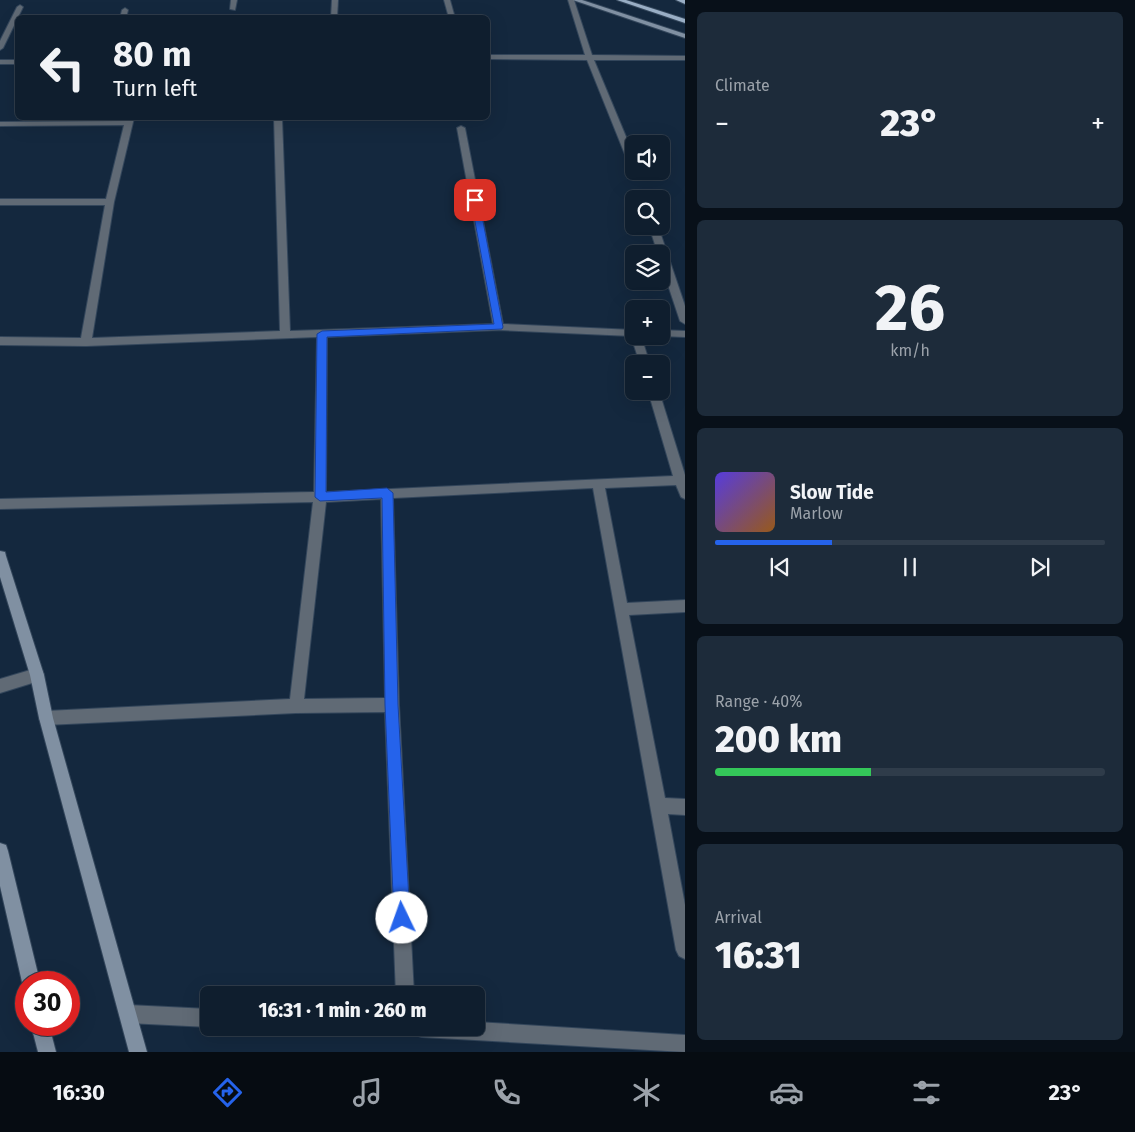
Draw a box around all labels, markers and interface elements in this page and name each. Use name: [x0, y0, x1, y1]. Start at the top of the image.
text: 80 m: [113, 33, 192, 75]
icon: left: [30, 35, 95, 100]
text: Turn left: [113, 75, 197, 102]
text: Climate: [715, 76, 770, 95]
text: 23°: [880, 100, 940, 146]
text: −: [715, 107, 729, 140]
text: +: [1091, 107, 1105, 140]
map controls: [625, 135, 670, 400]
button: sound: [625, 135, 670, 180]
pin: [454, 179, 496, 221]
icon: arrive: [461, 186, 489, 214]
button: search: [625, 190, 670, 235]
button: layers: [625, 245, 670, 290]
text: 26: [875, 269, 945, 347]
button: +: [625, 300, 670, 345]
text: km/h: [890, 341, 930, 360]
button: −: [625, 355, 670, 400]
text: Slow Tide: [790, 481, 874, 504]
text: Marlow: [790, 504, 843, 523]
icon: previous: [766, 553, 794, 581]
icon: pause: [896, 553, 924, 581]
icon: next: [1026, 553, 1054, 581]
text: Range · 40%: [715, 692, 802, 711]
text: 200 km: [715, 716, 842, 762]
position arrow: [375, 891, 427, 943]
text: Arrival: [715, 908, 762, 927]
text: 16:31: [715, 932, 802, 978]
speed limit sign: 30: [15, 971, 80, 1036]
text: 16:31 · 1 min · 260 m: [259, 999, 426, 1022]
icon: directions: [210, 1075, 245, 1110]
icon: music: [350, 1075, 385, 1110]
icon: phone: [489, 1075, 524, 1110]
icon: climate: [629, 1075, 664, 1110]
icon: car: [769, 1075, 804, 1110]
icon: filters: [909, 1075, 944, 1110]
text: 16:30: [52, 1079, 105, 1106]
text: 23°: [1048, 1079, 1083, 1106]

